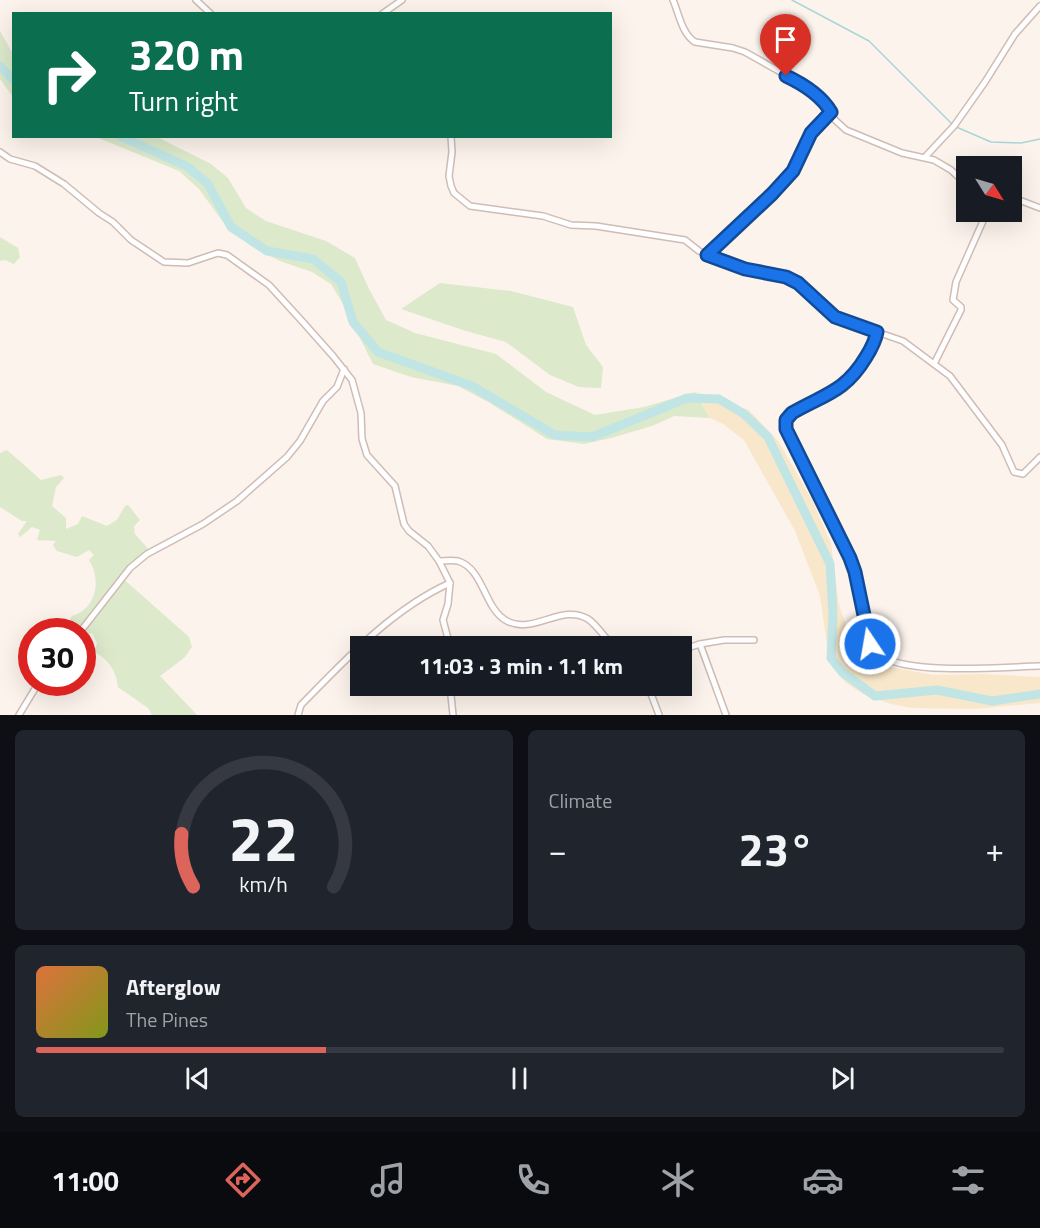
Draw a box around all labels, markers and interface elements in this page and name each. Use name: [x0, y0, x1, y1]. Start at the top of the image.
pin: [760, 14, 811, 76]
text: 320 m: [129, 22, 244, 86]
icon: arrive: [769, 23, 802, 56]
icon: right: [30, 36, 108, 114]
text: Turn right: [129, 80, 238, 121]
north arrow: [956, 156, 1022, 222]
map controls: [956, 156, 1022, 222]
position arrow: [838, 612, 902, 676]
speed limit sign: 30: [18, 618, 96, 696]
text: 11:03 · 3 min · 1.1 km: [419, 649, 623, 683]
text: Climate: [549, 785, 612, 816]
text: 22: [229, 790, 299, 885]
text: 23°: [738, 815, 814, 883]
text: −: [549, 825, 567, 875]
text: +: [986, 825, 1004, 875]
text: km/h: [239, 868, 288, 900]
text: Afterglow: [126, 970, 221, 1004]
text: The Pines: [126, 1004, 208, 1035]
icon: previous: [181, 1062, 214, 1095]
icon: pause: [503, 1062, 536, 1095]
icon: next: [826, 1062, 859, 1095]
icon: directions: [222, 1159, 264, 1201]
icon: music: [367, 1159, 409, 1201]
icon: phone: [512, 1159, 554, 1201]
icon: climate: [657, 1159, 699, 1201]
icon: car: [802, 1159, 844, 1201]
icon: filters: [947, 1159, 989, 1201]
text: 11:00: [51, 1160, 119, 1201]

